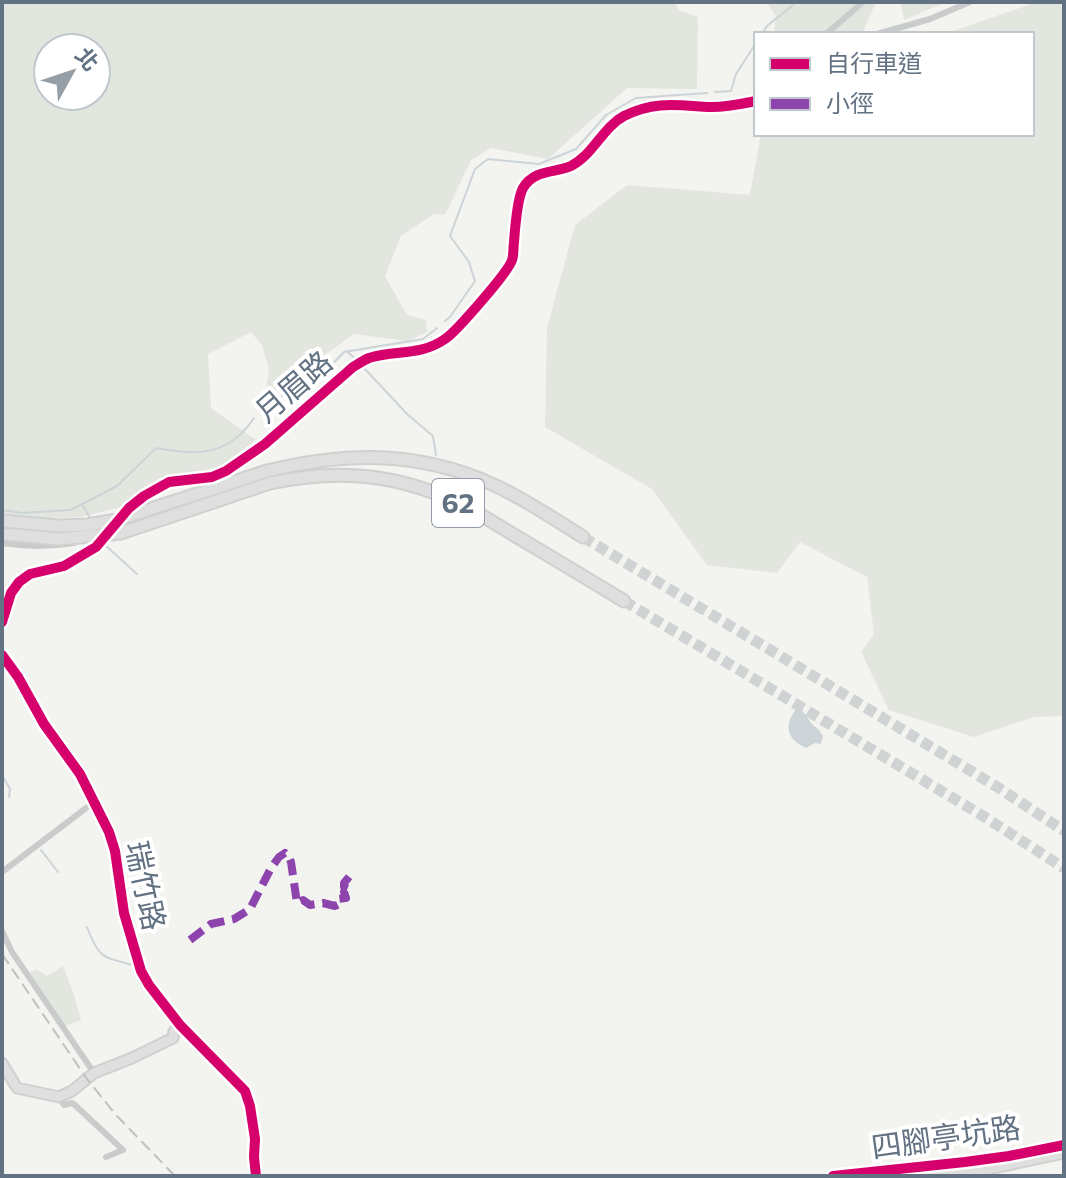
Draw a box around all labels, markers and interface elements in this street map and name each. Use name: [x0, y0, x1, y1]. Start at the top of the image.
north arrow: [32, 32, 112, 112]
legend: [754, 32, 1034, 136]
text: 北: [70, 42, 105, 76]
text: 自行車道: [826, 48, 922, 77]
text: 小徑: [826, 88, 874, 117]
street label: 月眉路: [246, 342, 338, 429]
road number: 62: [432, 479, 484, 527]
street label: 瑞竹路: [120, 838, 175, 933]
street label: 四腳亭坑路: [869, 1107, 1022, 1164]

